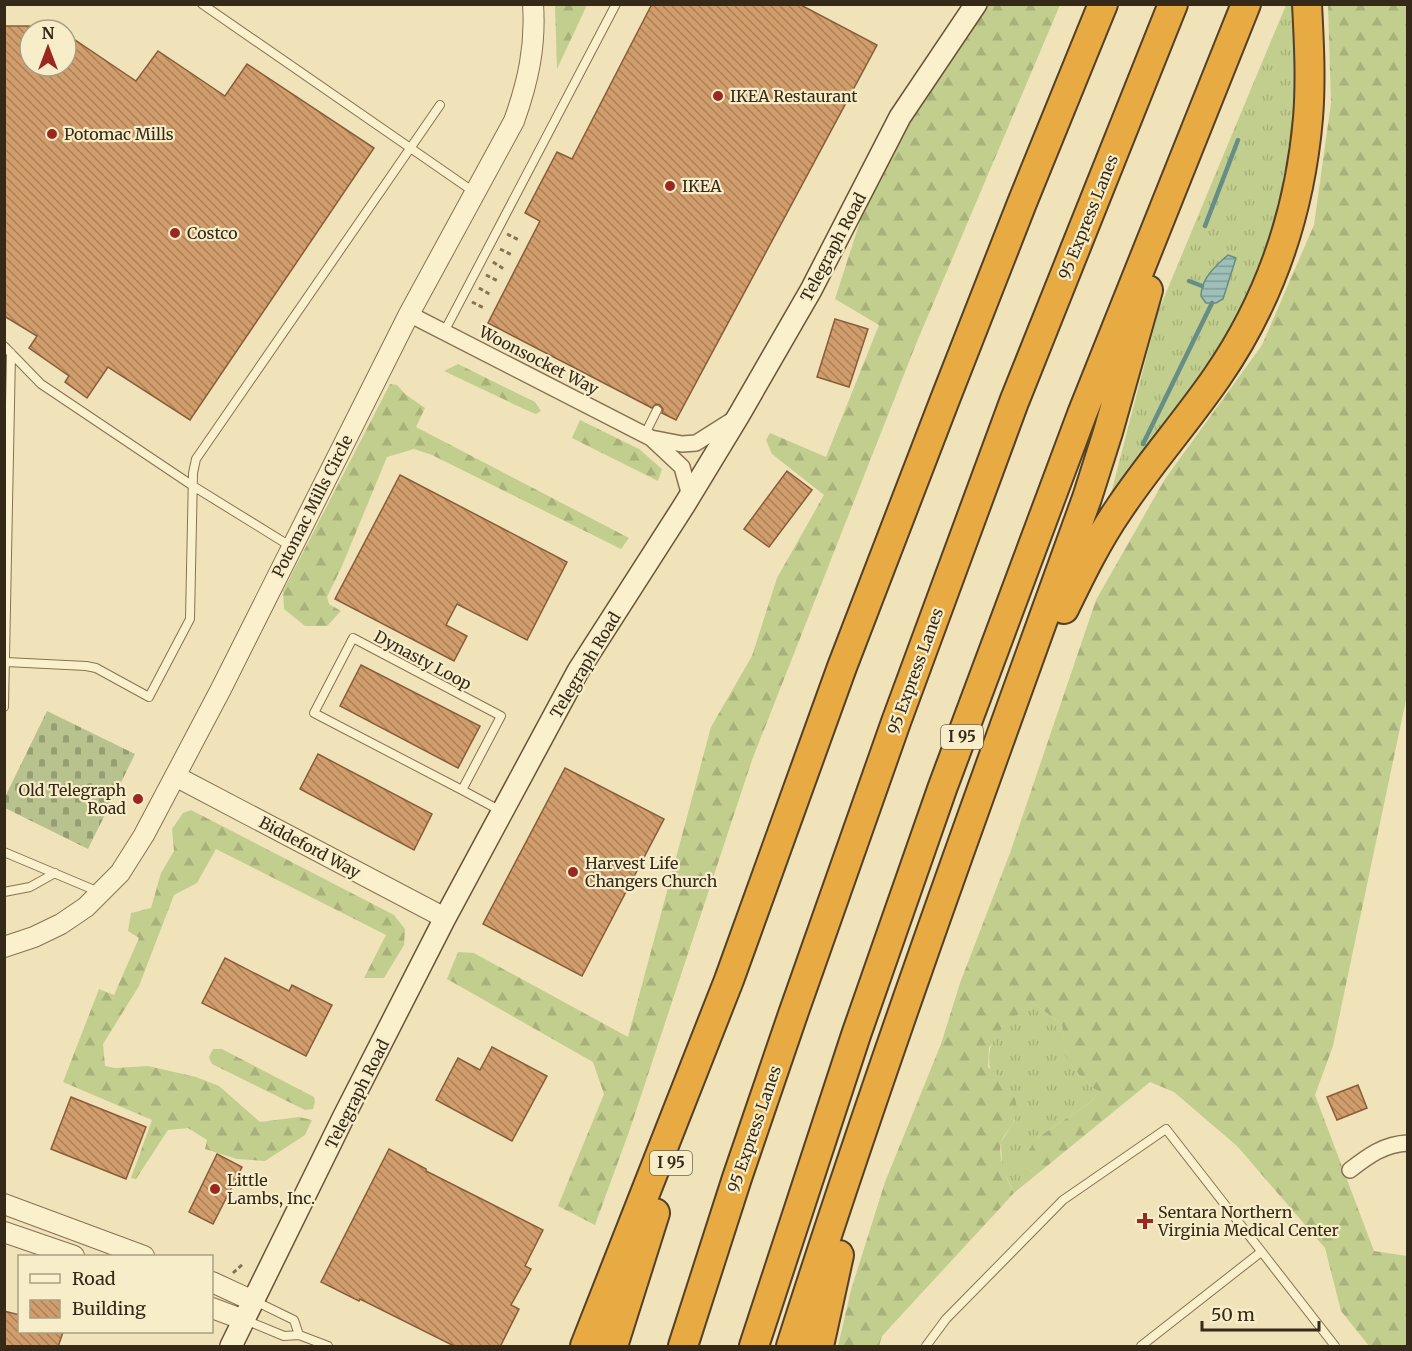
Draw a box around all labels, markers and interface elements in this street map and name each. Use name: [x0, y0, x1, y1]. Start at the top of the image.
north arrow: [18, 18, 78, 78]
text: N: [42, 23, 55, 43]
place label: IKEA Restaurant: [730, 86, 858, 106]
marker: IKEA Restaurant: [711, 89, 725, 103]
place label: Potomac Mills: [64, 124, 174, 144]
marker: Potomac Mills: [45, 127, 59, 141]
street label: 95 Express Lanes: [1054, 152, 1122, 282]
place label: IKEA: [682, 176, 722, 196]
marker: IKEA: [663, 179, 677, 193]
street label: Telegraph Road: [796, 189, 870, 305]
place label: Costco: [187, 223, 238, 243]
marker: Costco: [168, 226, 182, 240]
street label: Woonsocket Way: [475, 321, 603, 399]
street label: Potomac Mills Circle: [267, 432, 357, 580]
street label: 95 Express Lanes: [883, 605, 947, 737]
street label: Telegraph Road: [545, 608, 625, 722]
street label: Dynasty Loop: [371, 626, 475, 694]
road number: I 95: [941, 725, 983, 749]
place label: Old Telegraph Road: [19, 780, 126, 818]
marker: Old Telegraph Road: [131, 792, 145, 806]
street label: Biddeford Way: [256, 812, 365, 882]
place label: Harvest Life Changers Church: [585, 853, 718, 891]
marker: Harvest Life Changers Church: [566, 865, 580, 879]
street label: Telegraph Road: [321, 1036, 393, 1152]
street label: 95 Express Lanes: [723, 1063, 785, 1195]
road number: I 95: [650, 1151, 692, 1175]
place label: Little Lambs, Inc.: [227, 1170, 315, 1208]
marker: Little Lambs, Inc.: [208, 1182, 222, 1196]
place label: Sentara Northern Virginia Medical Center: [1157, 1202, 1339, 1240]
marker: Sentara Northern Virginia Medical Center: [1136, 1212, 1154, 1230]
legend: [18, 1255, 213, 1333]
text: Road: [72, 1267, 116, 1290]
scale bar: [1202, 1294, 1319, 1332]
text: Building: [72, 1297, 146, 1320]
text: 50 m: [1211, 1303, 1255, 1326]

